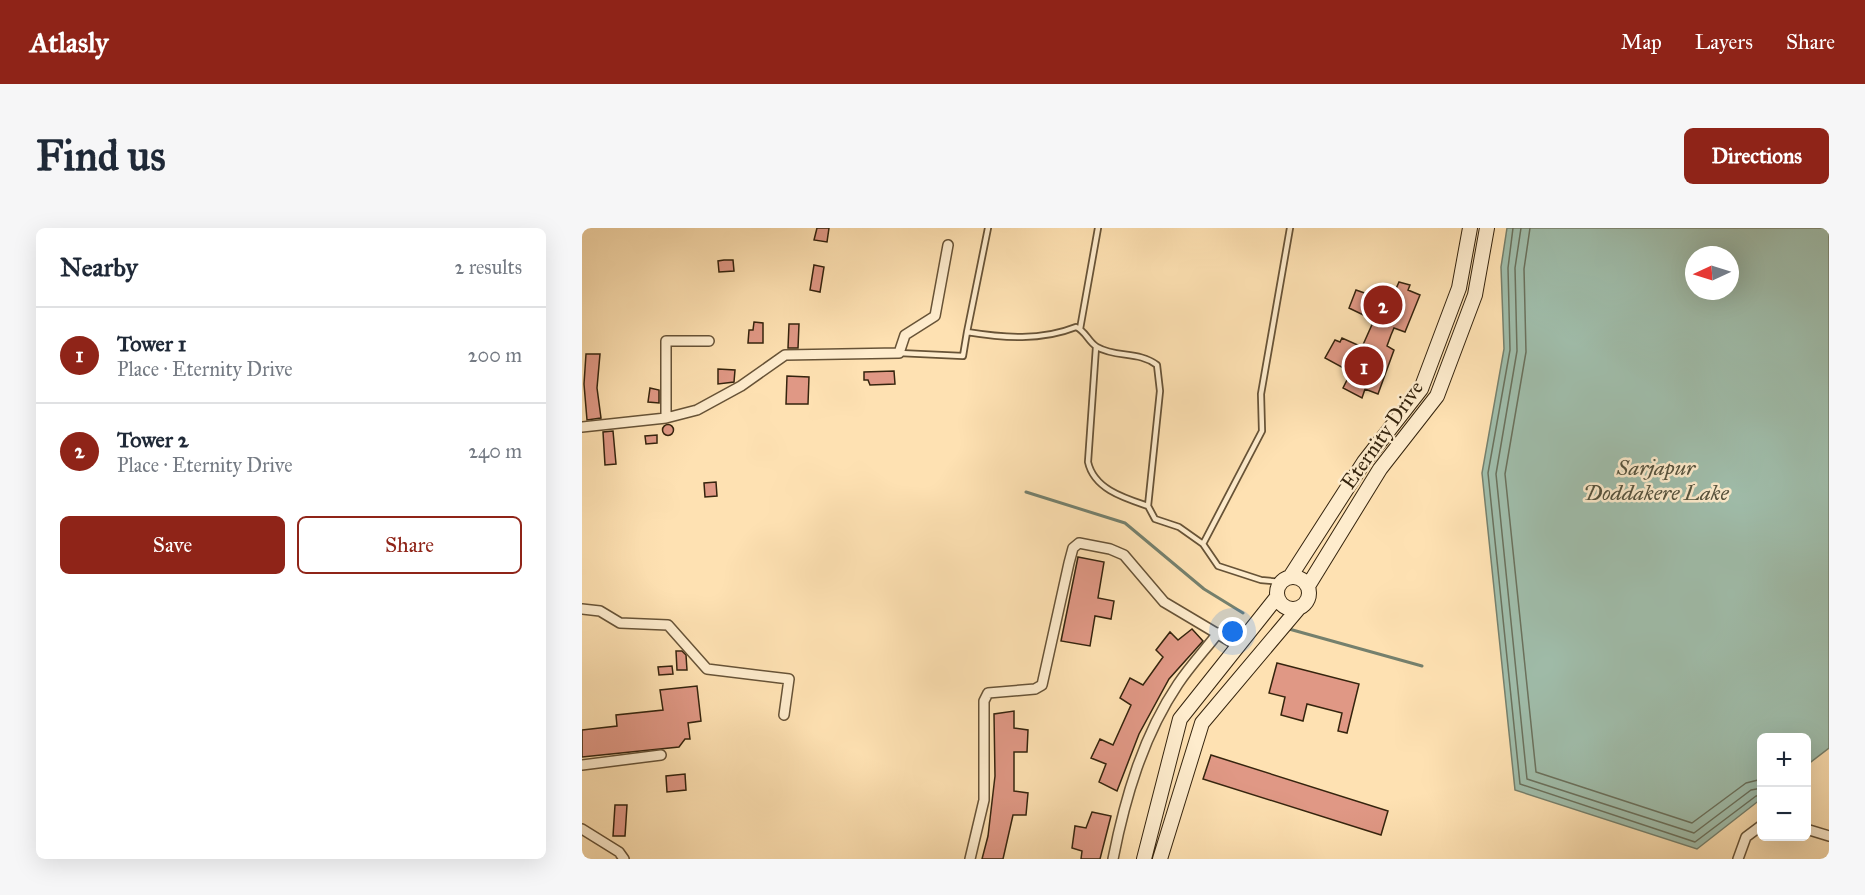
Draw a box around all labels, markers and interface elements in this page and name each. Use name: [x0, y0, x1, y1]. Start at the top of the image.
text: Atlasly: [30, 25, 108, 60]
text: Map: [1621, 29, 1662, 55]
text: Layers: [1695, 29, 1753, 55]
text: Share: [1786, 29, 1835, 55]
button: Directions: [1684, 128, 1829, 184]
text: Find us: [36, 130, 166, 182]
north arrow: [1685, 246, 1739, 300]
text: Nearby: [60, 251, 138, 283]
text: 2 results: [454, 255, 522, 279]
pin: 2: [1364, 282, 1402, 328]
text: Tower 1: [117, 330, 186, 357]
text: 1: [76, 343, 83, 367]
text: 200 m: [468, 343, 522, 367]
pin: 1: [1344, 344, 1384, 388]
text: Place · Eternity Drive: [117, 357, 293, 381]
street label: Eternity Drive: [1335, 376, 1429, 494]
text: Tower 2: [117, 426, 189, 453]
text: 2: [75, 439, 84, 463]
text: 240 m: [468, 439, 522, 463]
text: Place · Eternity Drive: [117, 453, 293, 477]
water label: Sarjapur Doddakere Lake: [1583, 454, 1730, 506]
button: Save: [60, 516, 285, 574]
button: Share: [297, 516, 522, 574]
your location: [1218, 617, 1247, 646]
map controls: [1757, 733, 1811, 841]
button: +: [1757, 733, 1811, 787]
button: −: [1757, 787, 1811, 841]

